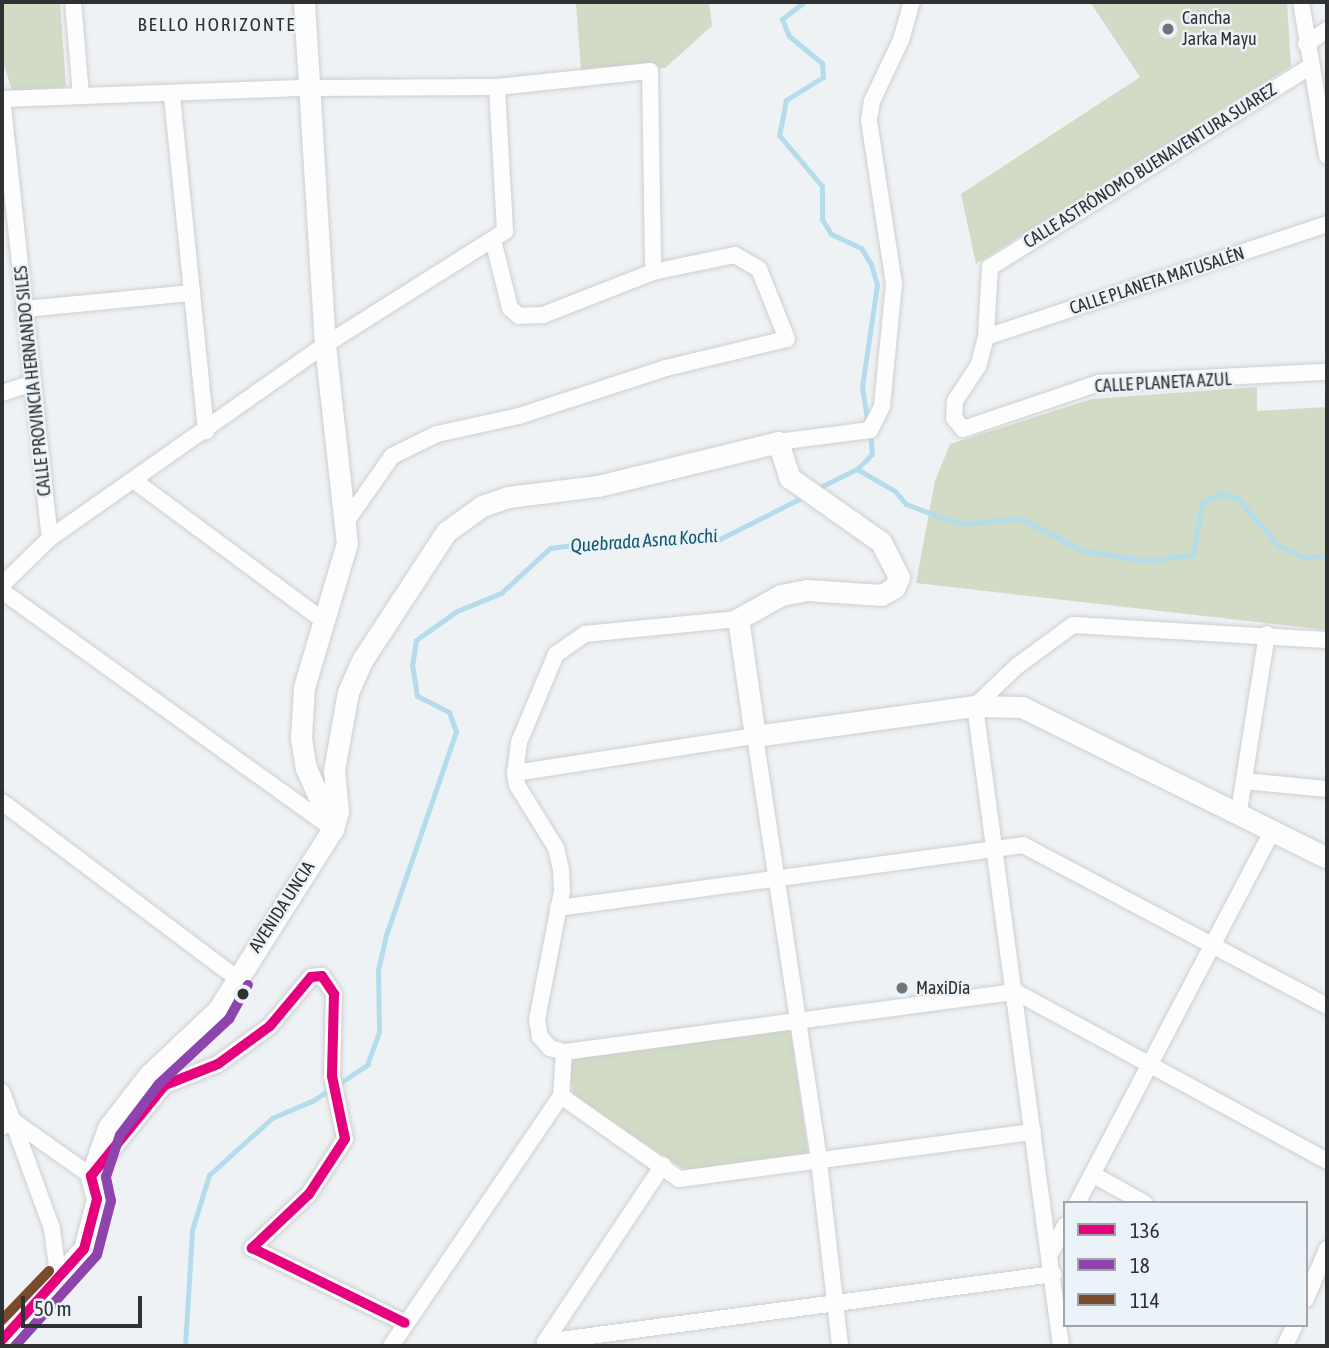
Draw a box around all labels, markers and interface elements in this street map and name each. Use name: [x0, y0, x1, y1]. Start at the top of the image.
place label: Cancha Jarka Mayu: [1182, 8, 1257, 50]
district label: BELLO HORIZONTE: [139, 14, 295, 36]
marker: Cancha Jarka Mayu: [1160, 21, 1176, 37]
street label: CALLE ASTRÓNOMO BUENAVENTURA SUAREZ: [1019, 79, 1281, 253]
street label: CALLE PLANETA MATUSALÉN: [1067, 243, 1247, 319]
street label: CALLE PROVINCIA HERNANDO SILES: [10, 265, 56, 497]
street label: CALLE PLANETA AZUL: [1094, 369, 1232, 397]
water label: Quebrada Asna Kochi: [570, 524, 718, 558]
street label: AVENIDA UNCIA: [245, 857, 319, 957]
place label: MaxiDía: [916, 977, 970, 999]
marker: MaxiDía: [894, 980, 910, 996]
unlabelled marker: [236, 987, 250, 1001]
legend: [1063, 1201, 1308, 1327]
text: 136: [1130, 1218, 1160, 1242]
text: 18: [1130, 1253, 1150, 1277]
scale bar: [24, 1282, 145, 1326]
text: 114: [1130, 1288, 1160, 1312]
text: 50 m: [34, 1296, 72, 1320]

